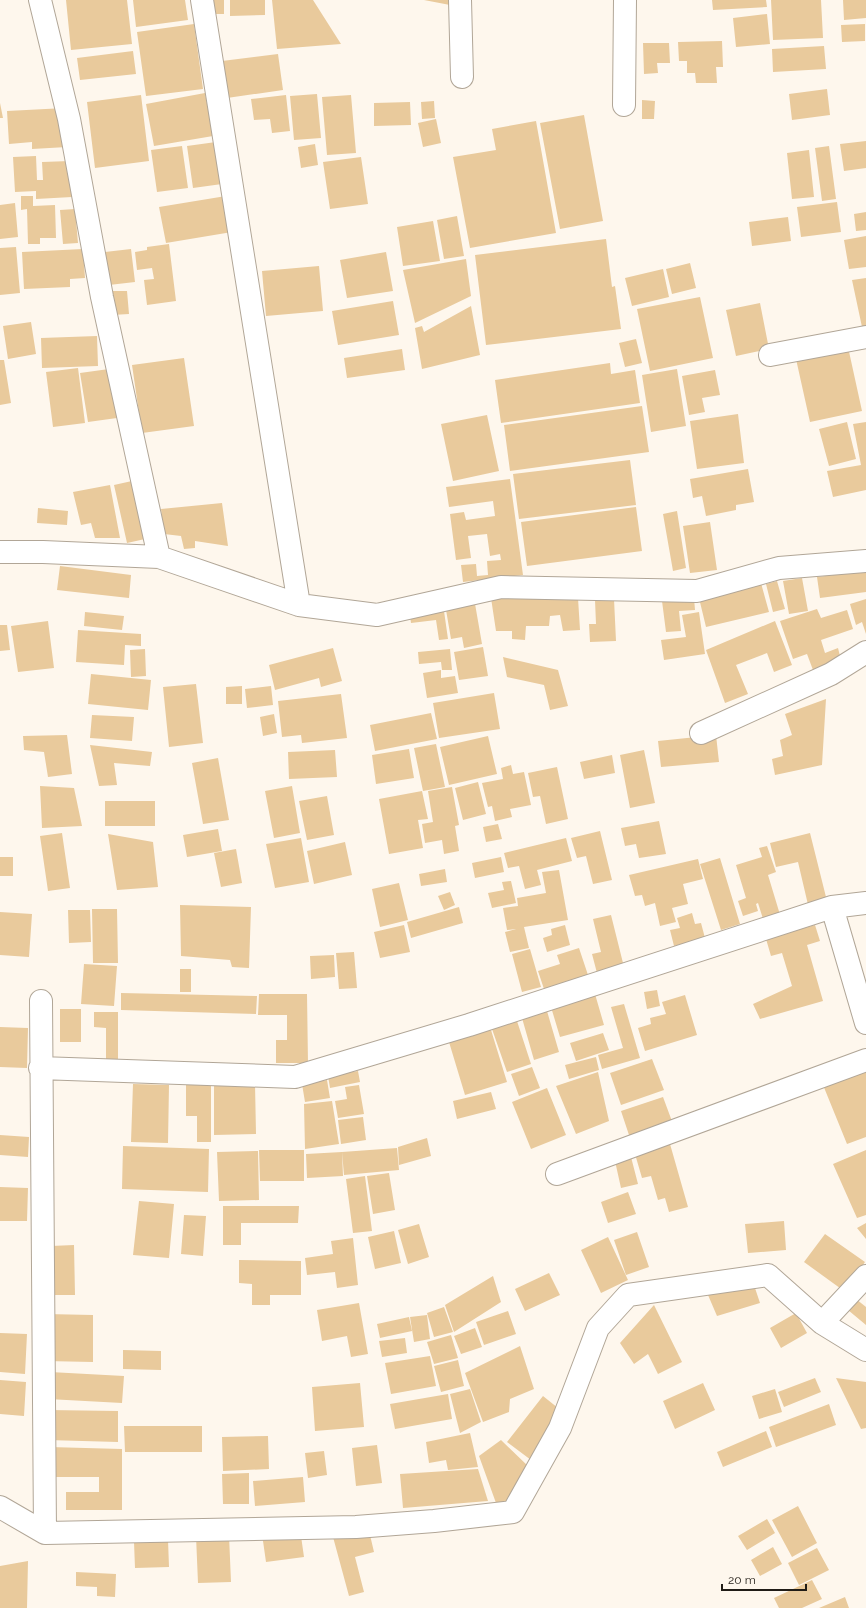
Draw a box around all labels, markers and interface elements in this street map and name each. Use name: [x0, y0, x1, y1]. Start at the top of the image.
scale bar: [722, 1566, 806, 1592]
text: 20 m: [728, 1573, 756, 1587]

